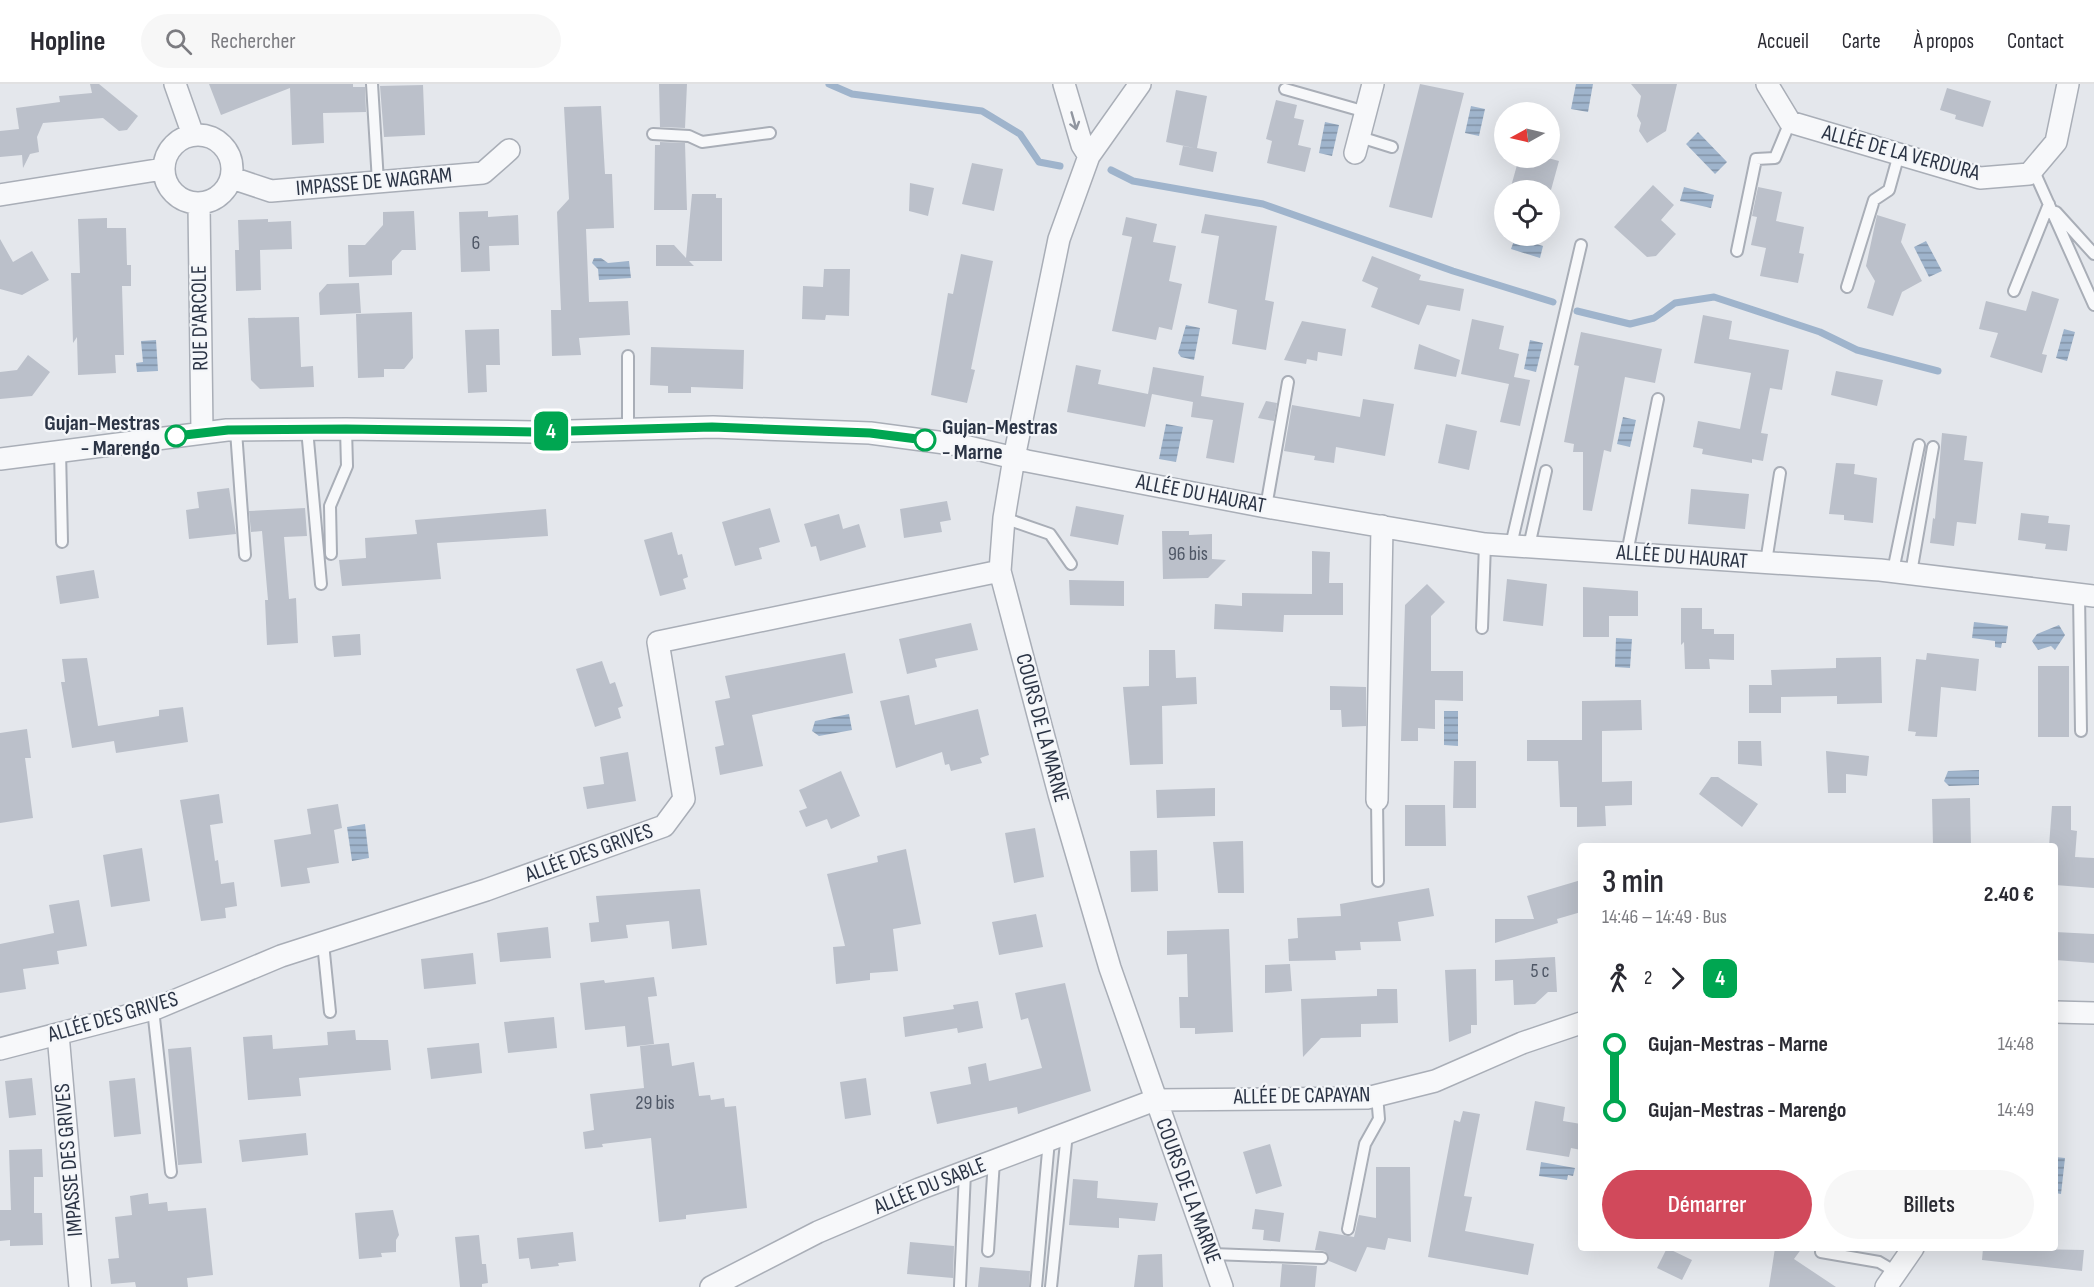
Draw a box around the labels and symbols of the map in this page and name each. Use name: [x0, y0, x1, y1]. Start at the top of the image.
north arrow: [1494, 102, 1560, 168]
one-way arrow: [1069, 111, 1080, 130]
street label: ALLÉE DE LA VERDURA: [1818, 119, 1983, 187]
street label: IMPASSE DE WAGRAM: [295, 162, 453, 202]
house number: 6: [472, 231, 480, 255]
street label: RUE D'ARCOLE: [186, 265, 214, 371]
place label: Gujan-Mestras - Marengo: [44, 410, 160, 462]
line badge: 4: [532, 412, 570, 450]
place label: Gujan-Mestras - Marne: [942, 414, 1058, 466]
marker: Gujan-Mestras - Marengo: [165, 425, 187, 447]
marker: Gujan-Mestras - Marne: [914, 429, 936, 451]
street label: ALLÉE DU HAURAT: [1133, 468, 1268, 520]
street label: ALLÉE DU HAURAT: [1615, 539, 1748, 575]
house number: 96 bis: [1168, 542, 1208, 566]
street label: COURS DE LA MARNE: [1009, 651, 1075, 805]
street label: ALLÉE DES GRIVES: [520, 817, 657, 889]
house number: 5 c: [1530, 959, 1550, 983]
street label: ALLÉE DES GRIVES: [44, 986, 181, 1049]
street label: ALLÉE DE CAPAYAN: [1232, 1081, 1371, 1111]
street label: IMPASSE DES GRIVES: [49, 1082, 89, 1238]
house number: 29 bis: [635, 1091, 675, 1115]
street label: COURS DE LA MARNE: [1149, 1115, 1227, 1267]
street label: ALLÉE DU SABLE: [869, 1151, 990, 1221]

